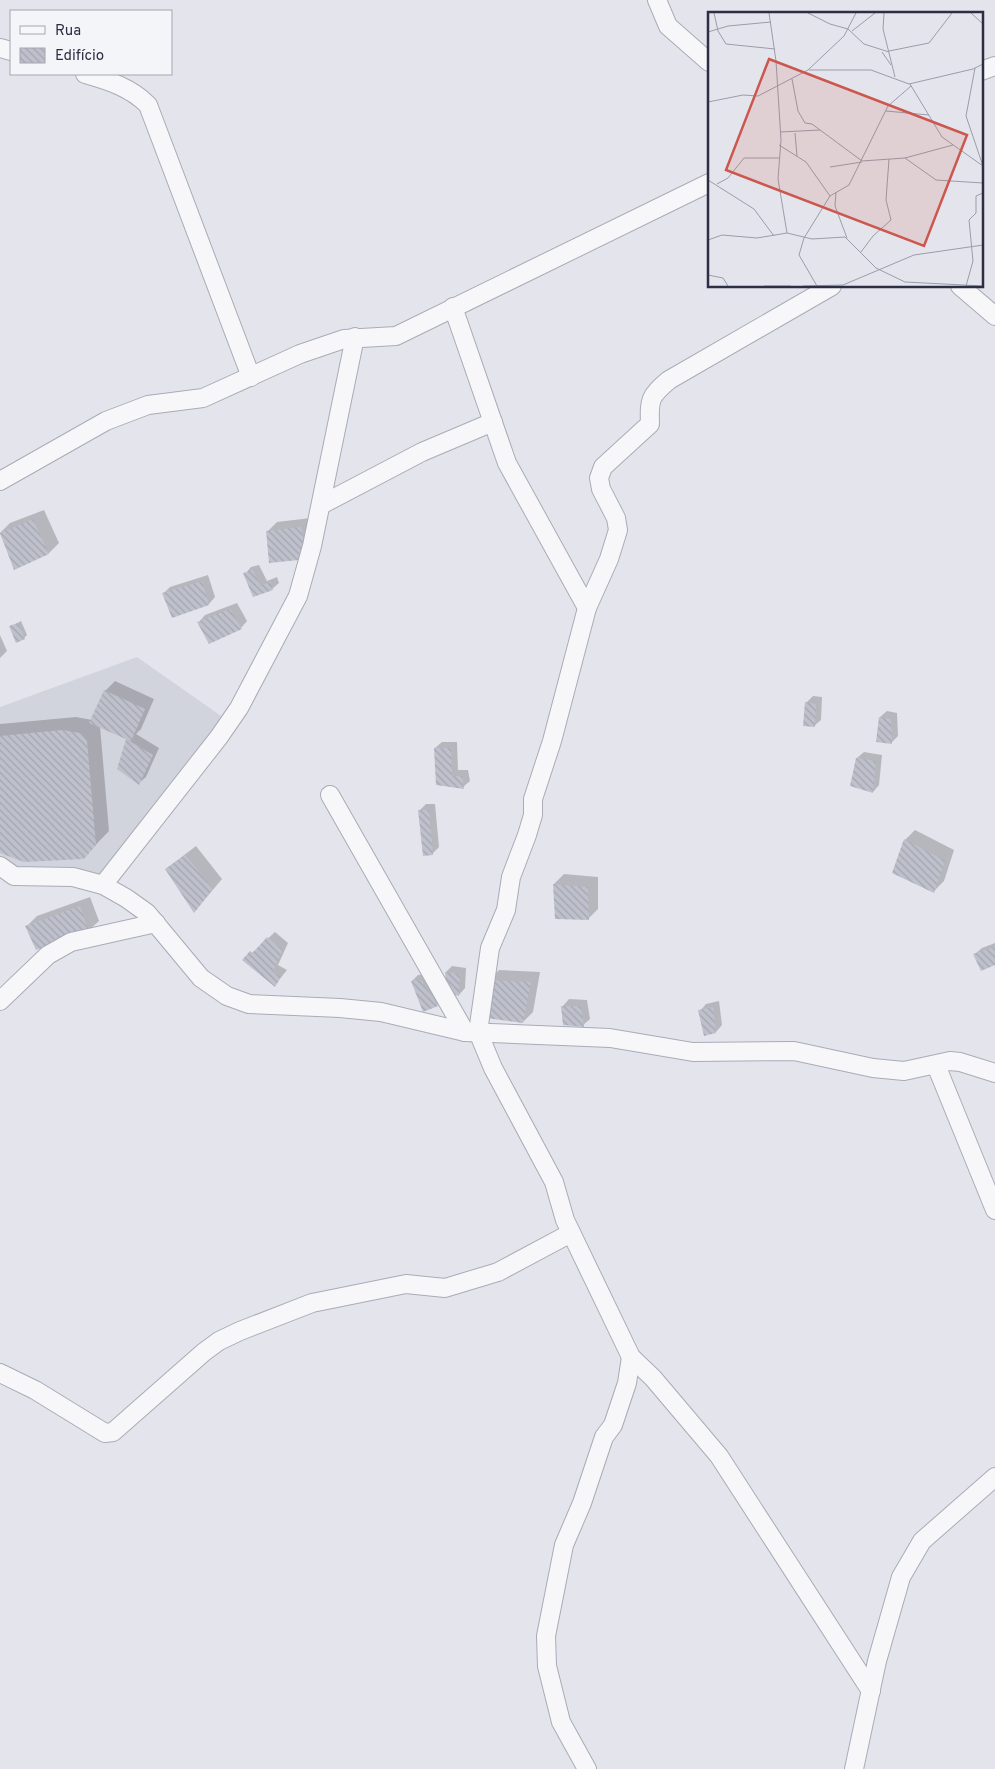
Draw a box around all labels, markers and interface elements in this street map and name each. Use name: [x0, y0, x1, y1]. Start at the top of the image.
legend: [10, 10, 172, 75]
inset map: [708, 12, 982, 288]
text: Rua: [55, 22, 81, 41]
text: Edifício: [55, 47, 104, 66]

